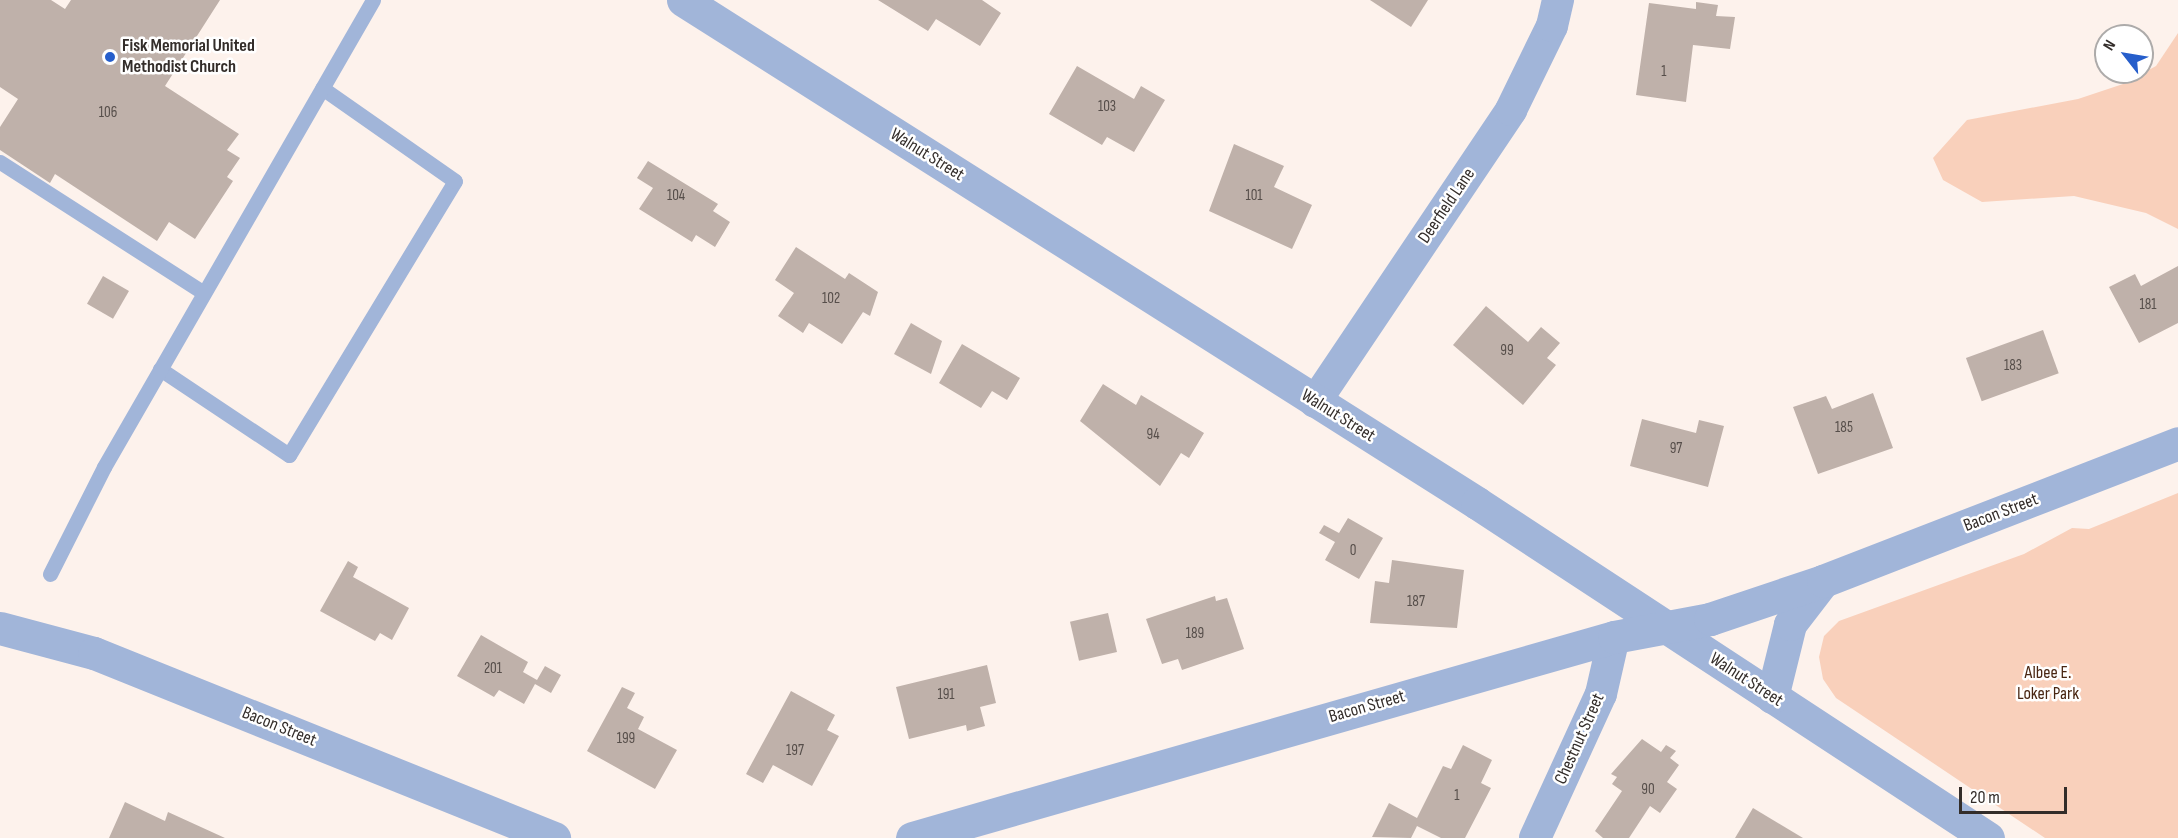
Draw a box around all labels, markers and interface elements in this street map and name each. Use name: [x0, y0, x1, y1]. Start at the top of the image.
north arrow: [2094, 24, 2154, 84]
place label: Fisk Memorial United Methodist Church: [122, 36, 255, 78]
text: N: [2100, 37, 2120, 54]
marker: Fisk Memorial United Methodist Church: [103, 50, 117, 64]
house number: 1: [1661, 63, 1667, 81]
house number: 103: [1098, 98, 1116, 116]
house number: 106: [99, 104, 117, 122]
street label: Walnut Street: [886, 124, 968, 186]
street label: Deerfield Lane: [1414, 164, 1480, 248]
house number: 104: [667, 187, 685, 205]
house number: 101: [1245, 187, 1263, 205]
house number: 102: [822, 290, 840, 308]
house number: 181: [2139, 296, 2157, 314]
house number: 99: [1500, 342, 1514, 360]
house number: 183: [2004, 357, 2022, 375]
street label: Walnut Street: [1297, 385, 1379, 447]
house number: 185: [1835, 419, 1853, 437]
house number: 94: [1147, 426, 1159, 444]
house number: 97: [1670, 440, 1682, 458]
street label: Bacon Street: [1961, 489, 2041, 537]
house number: 0: [1350, 542, 1356, 560]
house number: 187: [1407, 593, 1425, 611]
house number: 189: [1186, 625, 1204, 643]
street label: Walnut Street: [1705, 648, 1787, 712]
house number: 201: [484, 660, 502, 678]
park label: Albee E. Loker Park: [2017, 663, 2079, 706]
house number: 191: [937, 686, 955, 704]
street label: Bacon Street: [1326, 686, 1408, 728]
street label: Chestnut Street: [1550, 690, 1610, 788]
street label: Bacon Street: [239, 702, 319, 752]
house number: 199: [617, 730, 635, 748]
house number: 197: [786, 742, 804, 760]
scale bar: [1962, 775, 2070, 813]
house number: 90: [1641, 781, 1655, 799]
house number: 1: [1454, 787, 1460, 805]
text: 20 m: [1970, 787, 2000, 808]

